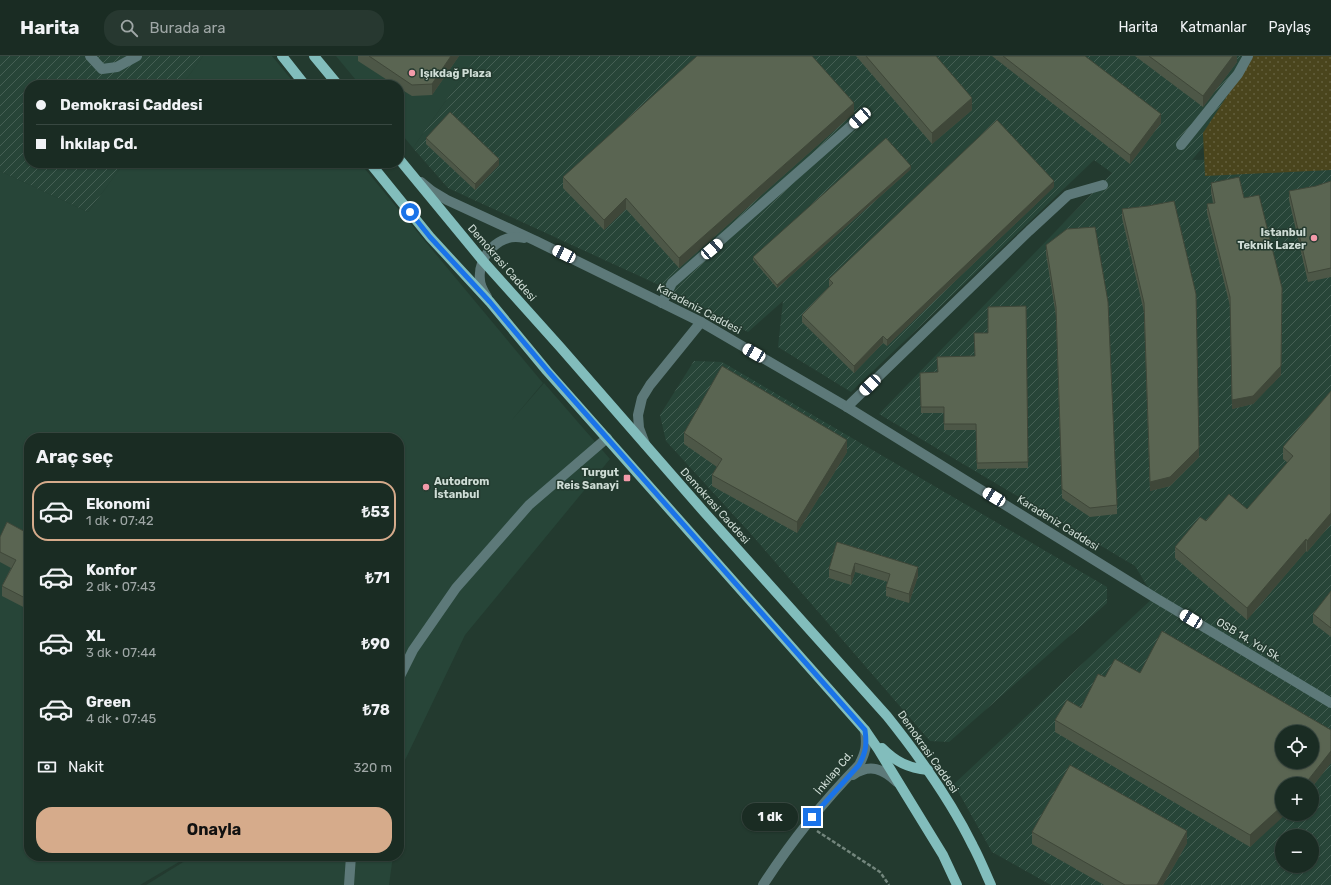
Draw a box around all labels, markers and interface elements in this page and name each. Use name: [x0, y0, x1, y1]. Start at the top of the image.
search box: [104, 10, 384, 46]
text: Harita: [20, 16, 80, 39]
icon: search: [118, 17, 140, 39]
text: Burada ara: [150, 19, 225, 37]
text: Harita: [1118, 19, 1158, 36]
text: Katmanlar: [1180, 19, 1247, 36]
text: Paylaş: [1269, 19, 1311, 36]
place label: Işıkdağ Plaza: [420, 67, 491, 80]
marker: Işıkdağ Plaza: [407, 68, 417, 78]
text: Demokrasi Caddesi: [60, 96, 202, 114]
car: [847, 106, 873, 130]
text: İnkılap Cd.: [60, 135, 138, 153]
route start: [401, 203, 419, 221]
street label: Demokrasi Caddesi: [465, 222, 539, 304]
place label: Istanbul Teknik Lazer: [1238, 226, 1306, 252]
marker: Istanbul Teknik Lazer: [1309, 233, 1319, 243]
car: [699, 237, 725, 261]
car: [551, 243, 577, 265]
street label: Karadeniz Caddesi: [654, 281, 744, 337]
car: [741, 342, 767, 364]
car: [857, 372, 883, 398]
text: Araç seç: [36, 446, 113, 468]
street label: Demokrasi Caddesi: [678, 465, 752, 547]
place label: Turgut Reis Sanayi: [556, 466, 619, 492]
marker: Turgut Reis Sanayi: [622, 473, 632, 483]
place label: Autodrom İstanbul: [434, 475, 489, 501]
marker: Autodrom İstanbul: [421, 482, 431, 492]
car: [981, 486, 1007, 508]
icon: car: [38, 493, 74, 529]
street label: Karadeniz Caddesi: [1015, 493, 1101, 553]
text: Ekonomi: [86, 495, 150, 513]
text: ₺53: [362, 503, 390, 521]
text: 1 dk · 07:42: [86, 513, 154, 528]
icon: car: [38, 559, 74, 595]
text: Konfor: [86, 561, 137, 579]
text: ₺71: [365, 569, 390, 587]
text: 2 dk · 07:43: [86, 579, 156, 594]
car: [1178, 608, 1204, 630]
street label: OSB 14. Yol Sk.: [1214, 615, 1284, 665]
icon: car: [38, 625, 74, 661]
text: XL: [86, 627, 105, 645]
text: ₺90: [362, 635, 390, 653]
text: 3 dk · 07:44: [86, 645, 156, 660]
icon: car: [38, 691, 74, 727]
text: Green: [86, 693, 131, 711]
text: ₺78: [363, 701, 390, 719]
street label: Demokrasi Caddesi: [895, 708, 961, 796]
text: 4 dk · 07:45: [86, 711, 156, 726]
map controls: [1275, 725, 1319, 873]
button: locate: [1275, 725, 1319, 769]
street label: İnkılap Cd.: [811, 748, 856, 797]
icon: cash: [36, 756, 58, 778]
text: Nakit: [68, 758, 104, 776]
text: 320 m: [354, 760, 392, 775]
button: +: [1275, 777, 1319, 821]
callout: 1 dk: [742, 803, 798, 831]
button: Onayla: [36, 807, 392, 853]
route end: [803, 808, 821, 826]
text: 1 dk: [757, 809, 783, 824]
button: −: [1275, 829, 1319, 873]

